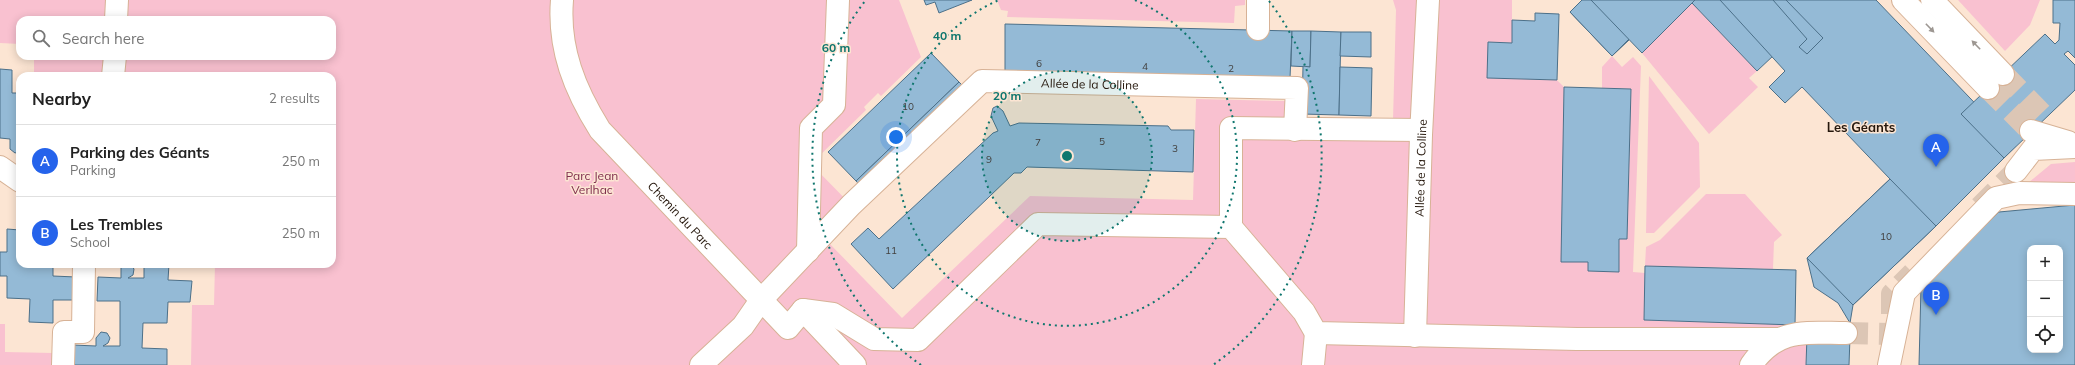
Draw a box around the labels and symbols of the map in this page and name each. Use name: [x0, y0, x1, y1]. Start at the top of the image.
one-way arrow: [1925, 23, 1935, 33]
text: 40 m: [933, 28, 961, 43]
text: 60 m: [822, 40, 850, 55]
one-way arrow: [1971, 40, 1981, 50]
house number: 6: [1036, 57, 1042, 70]
house number: 4: [1142, 60, 1148, 73]
house number: 2: [1228, 62, 1234, 75]
street label: Allée de la Colline: [1041, 75, 1139, 92]
text: 20 m: [993, 88, 1021, 103]
house number: 10: [902, 100, 914, 113]
street label: Allée de la Colline: [1411, 119, 1429, 217]
district label: Les Géants: [1827, 119, 1895, 135]
your location: [886, 127, 906, 147]
pin: A: [1923, 134, 1949, 167]
house number: 5: [1099, 135, 1105, 148]
house number: 7: [1035, 136, 1041, 149]
house number: 3: [1172, 142, 1178, 155]
centre of rings: [1060, 149, 1074, 163]
house number: 9: [986, 153, 992, 166]
park label: Parc Jean Verlhac: [566, 168, 618, 197]
street label: Chemin du Parc: [645, 178, 716, 252]
house number: 10: [1880, 230, 1892, 243]
house number: 11: [885, 244, 897, 257]
pin: B: [1923, 282, 1949, 315]

